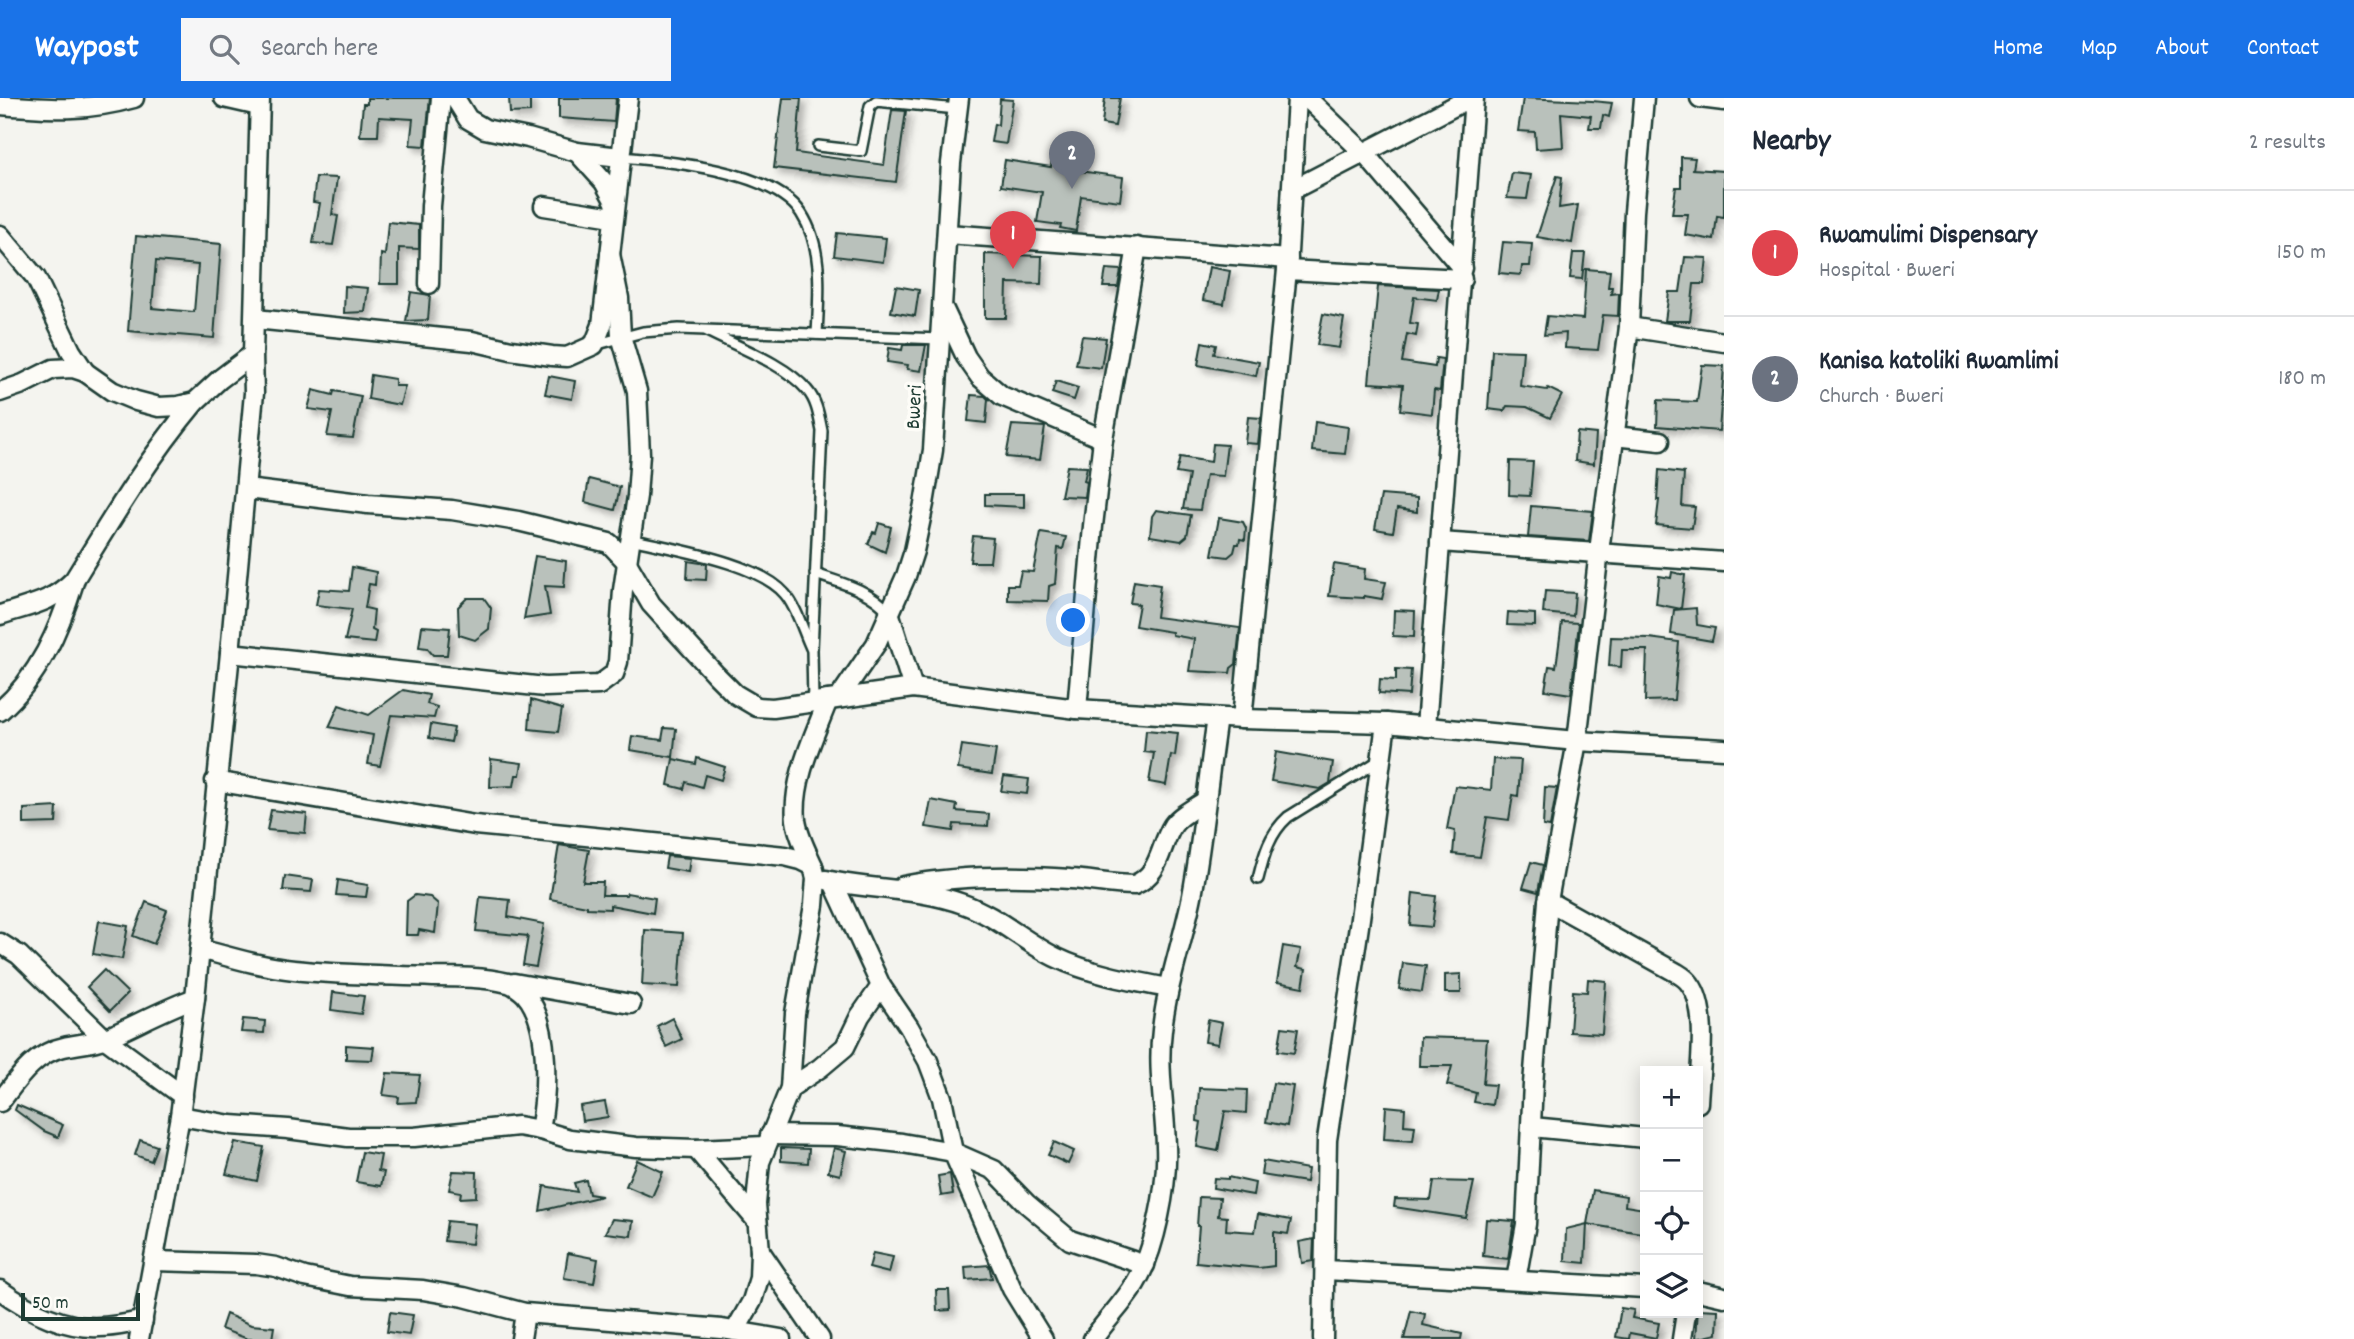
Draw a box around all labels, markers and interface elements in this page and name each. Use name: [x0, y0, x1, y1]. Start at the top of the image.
search box: [181, 18, 671, 81]
text: Waypost: [35, 26, 139, 73]
icon: search: [205, 30, 243, 68]
text: Search here: [261, 31, 378, 68]
text: Home: [1993, 32, 2043, 66]
text: Map: [2081, 32, 2117, 66]
text: About: [2155, 32, 2209, 66]
text: Contact: [2247, 32, 2319, 66]
text: Nearby: [1752, 122, 1830, 165]
text: 2 results: [2249, 127, 2326, 160]
pin: 2: [1049, 131, 1095, 189]
pin: 1: [990, 211, 1036, 269]
text: Rwamulimi Dispensary: [1819, 218, 2037, 255]
text: 1: [1772, 237, 1778, 270]
text: 150 m: [2277, 237, 2326, 270]
text: Hospital · Bweri: [1819, 255, 1955, 288]
text: Kanisa katoliki Rwamlimi: [1819, 344, 2058, 381]
text: 2: [1770, 363, 1780, 396]
text: 180 m: [2278, 363, 2326, 396]
text: Church · Bweri: [1819, 381, 1944, 414]
street label: Bweri: [900, 384, 932, 430]
your location: [1056, 603, 1090, 637]
map controls: [1640, 1066, 1703, 1318]
button: +: [1640, 1066, 1703, 1129]
button: −: [1640, 1129, 1703, 1192]
button: locate: [1640, 1192, 1703, 1255]
button: layers: [1640, 1255, 1703, 1318]
scale bar: [21, 1290, 140, 1322]
text: 50 m: [32, 1291, 69, 1318]

